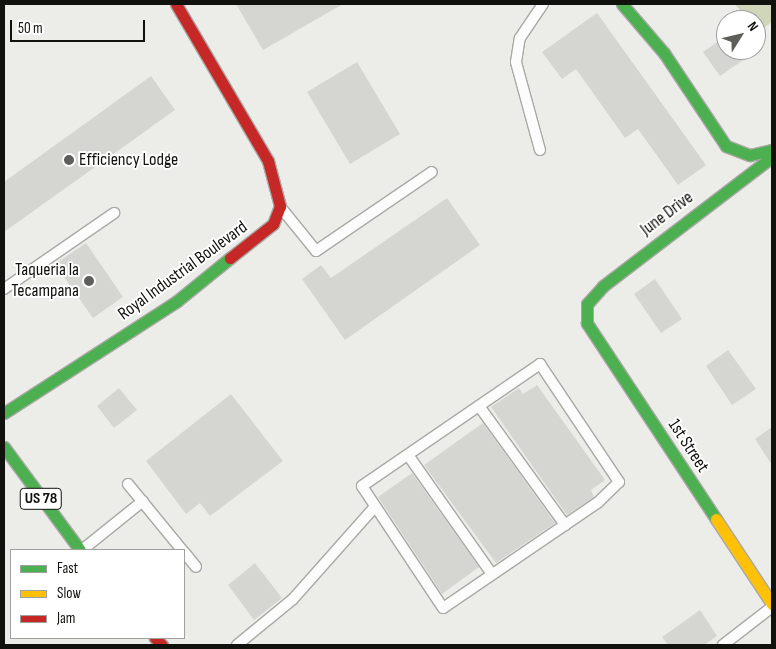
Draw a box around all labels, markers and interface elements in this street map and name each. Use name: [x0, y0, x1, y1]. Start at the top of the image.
scale bar: [12, 10, 148, 42]
north arrow: [716, 10, 766, 60]
text: N: [744, 18, 762, 34]
text: 50 m: [18, 19, 43, 38]
place label: Efficiency Lodge: [79, 149, 178, 171]
marker: Efficiency Lodge: [63, 154, 75, 166]
street label: June Drive: [636, 187, 698, 241]
street label: Royal Industrial Boulevard: [114, 217, 252, 325]
place label: Taqueria la Tecampana: [11, 260, 79, 302]
marker: Taqueria la Tecampana: [83, 275, 95, 287]
street label: 1st Street: [663, 415, 713, 477]
road number: US 78: [20, 486, 62, 512]
legend: [10, 549, 185, 639]
text: Fast: [57, 559, 78, 578]
text: Slow: [57, 584, 81, 603]
text: Jam: [57, 609, 75, 628]

